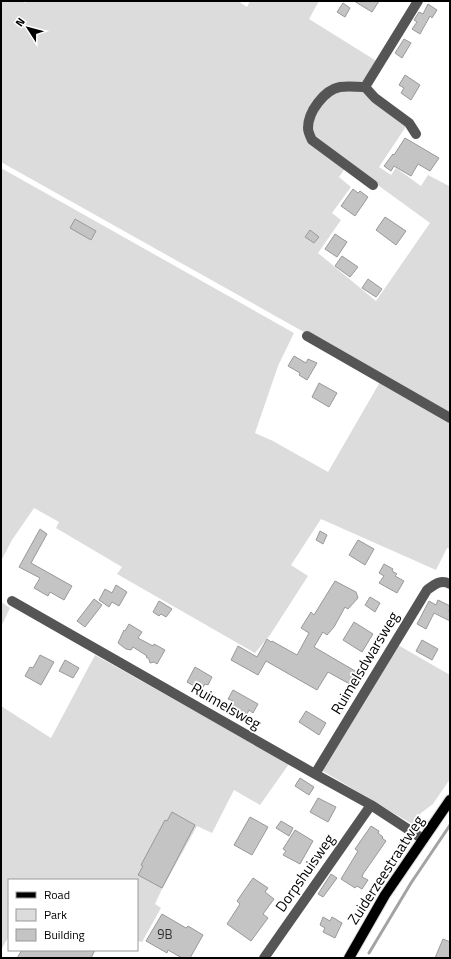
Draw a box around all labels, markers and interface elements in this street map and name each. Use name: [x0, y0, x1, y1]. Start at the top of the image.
north arrow: [8, 8, 48, 48]
text: N: [11, 14, 29, 30]
street label: Ruimelsdwarsweg: [325, 607, 405, 719]
street label: Ruimelsweg: [187, 676, 266, 735]
street label: Zuiderzeestraatweg: [342, 810, 430, 929]
street label: Dorpshuisweg: [269, 829, 340, 916]
legend: [8, 879, 138, 951]
text: Road: [44, 885, 70, 904]
text: Park: [44, 905, 67, 924]
house number: 9B: [157, 924, 173, 944]
text: Building: [44, 925, 85, 944]

